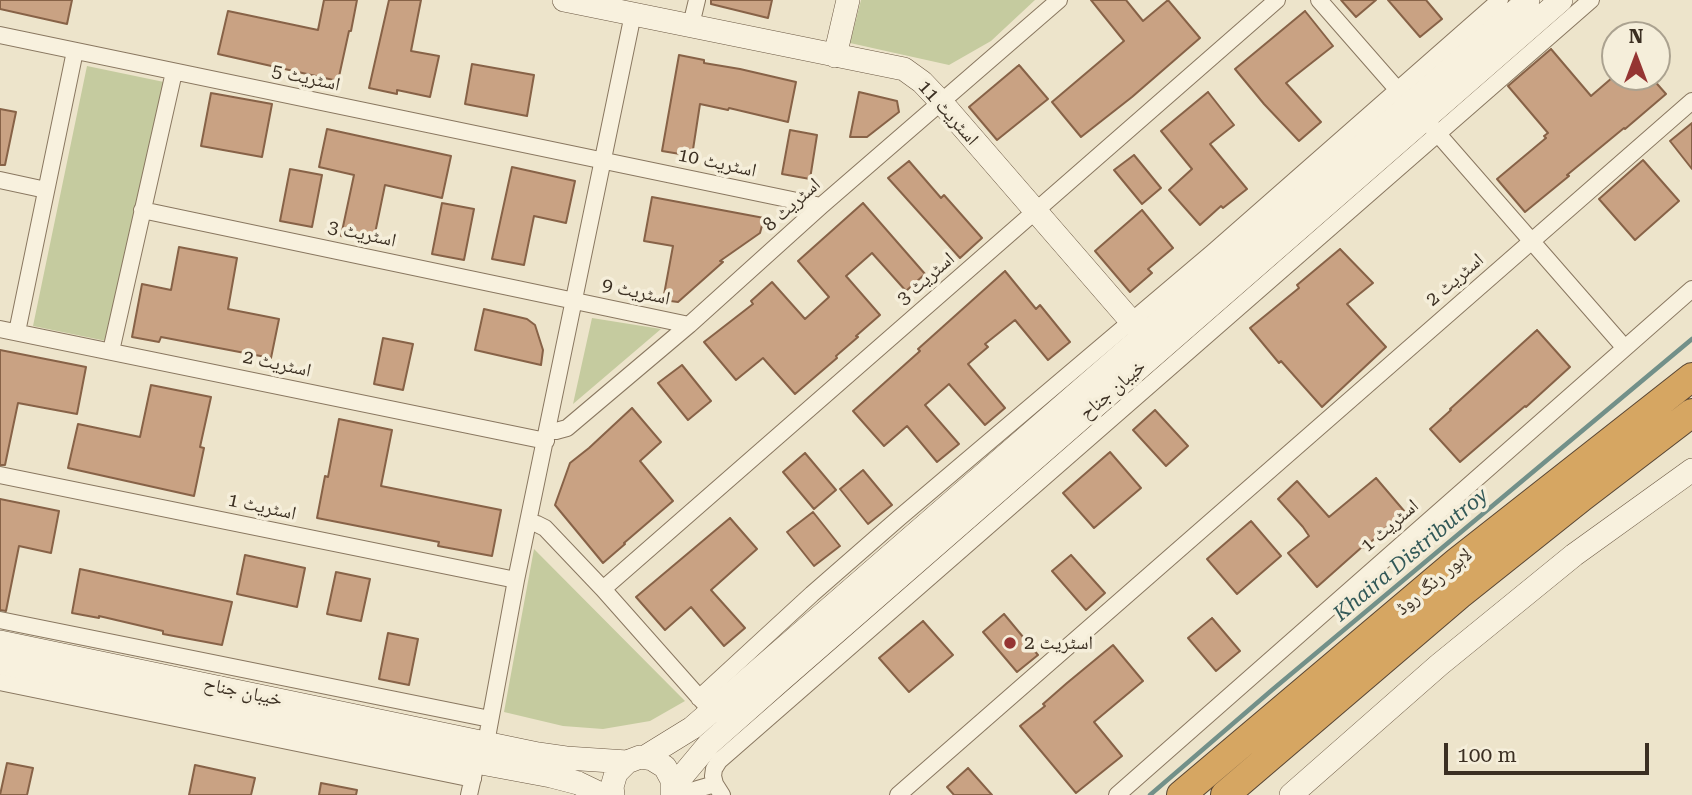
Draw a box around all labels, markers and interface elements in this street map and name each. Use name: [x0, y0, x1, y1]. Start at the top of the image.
north arrow: [1601, 21, 1671, 91]
text: N: [1629, 25, 1643, 48]
street label: اسٹریٹ 5: [270, 60, 342, 96]
street label: اسٹریٹ 11: [913, 76, 983, 150]
street label: اسٹریٹ 10: [676, 144, 758, 182]
street label: اسٹریٹ 8: [759, 173, 825, 237]
street label: اسٹریٹ 3: [326, 216, 398, 252]
street label: اسٹریٹ 3: [892, 248, 960, 310]
street label: اسٹریٹ 2: [1421, 249, 1489, 311]
street label: اسٹریٹ 9: [600, 274, 672, 310]
street label: اسٹریٹ 2: [241, 346, 313, 382]
street label: خیبان جناح: [1075, 355, 1151, 425]
water label: Khaira Distributroy: [1329, 483, 1493, 627]
street label: اسٹریٹ 1: [226, 489, 298, 525]
street label: اسٹریٹ 1: [1356, 495, 1424, 557]
street label: لاہور رنگ روڈ: [1391, 544, 1477, 620]
place label: اسٹریٹ 2: [1024, 632, 1093, 654]
marker: اسٹریٹ 2: [1002, 635, 1018, 651]
street label: خیبان جناح: [202, 673, 284, 711]
scale bar: [1447, 728, 1652, 772]
text: 100 m: [1457, 743, 1517, 767]

